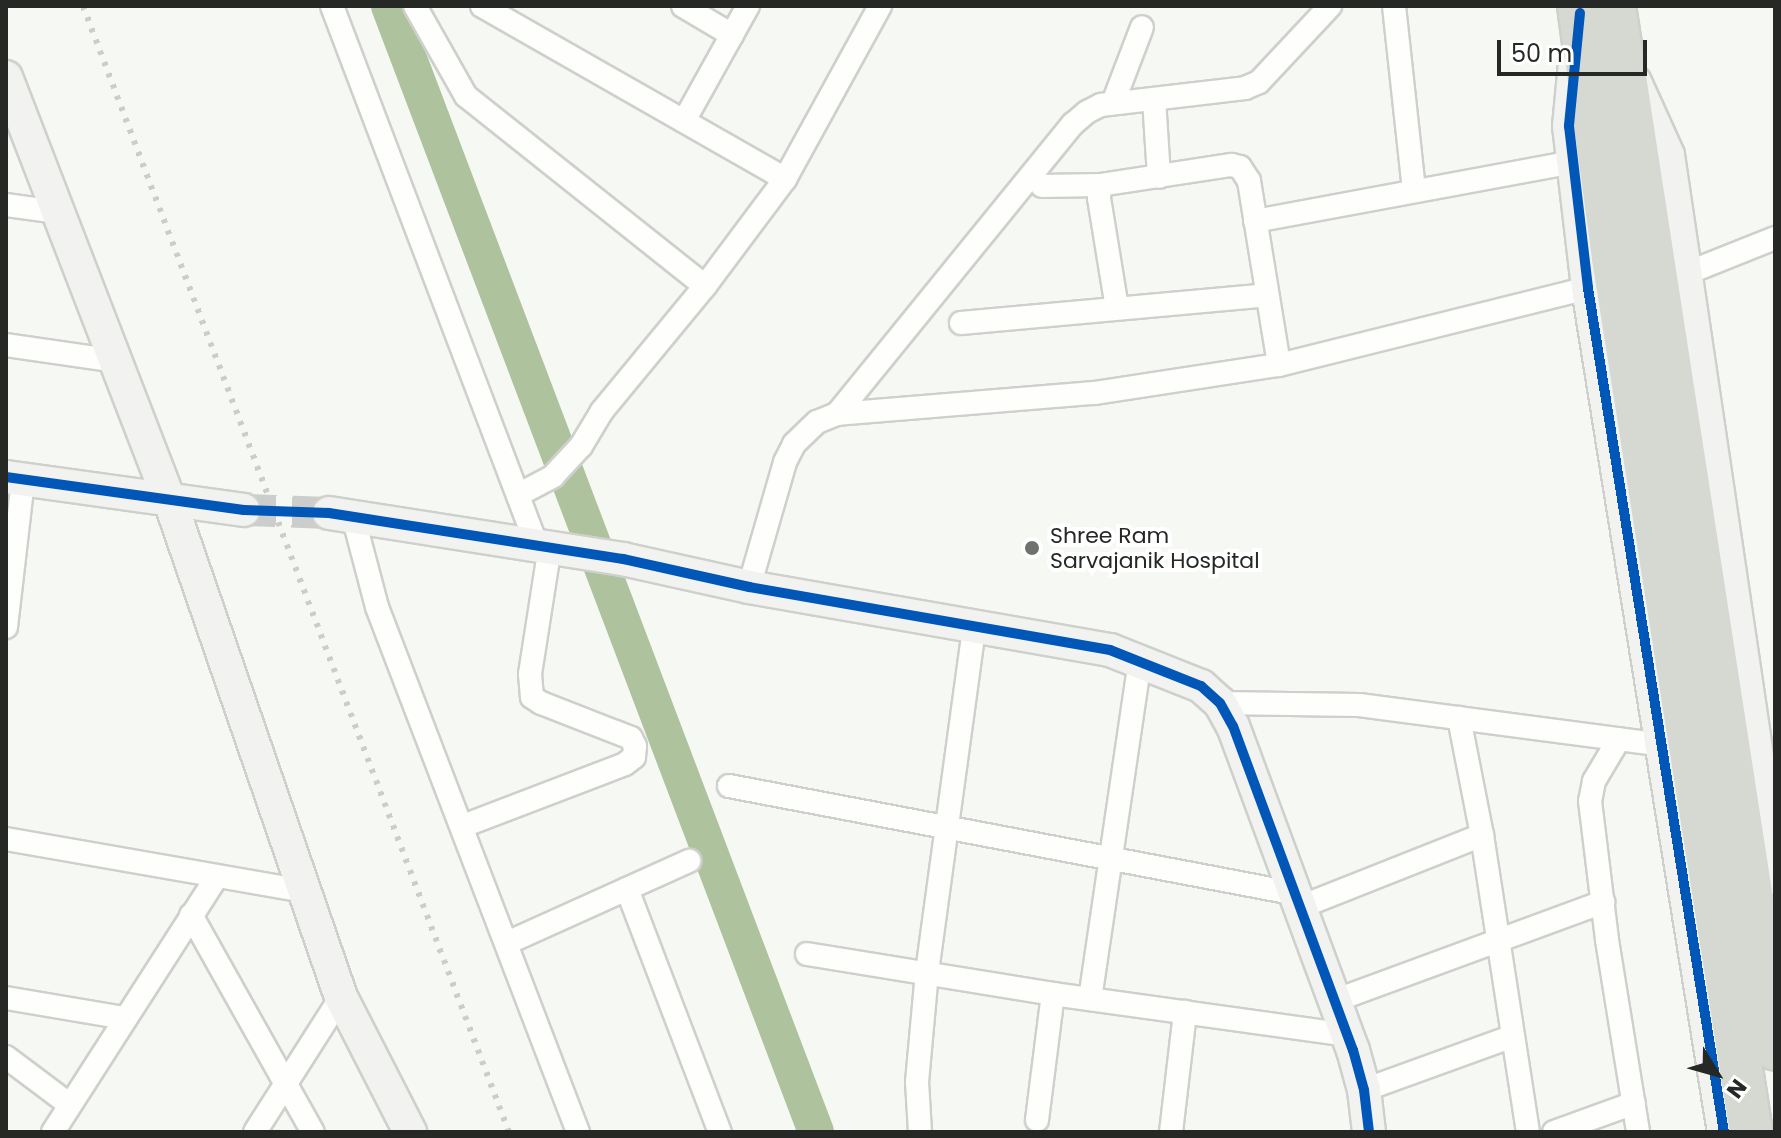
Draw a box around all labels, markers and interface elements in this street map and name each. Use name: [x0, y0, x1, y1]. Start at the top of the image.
scale bar: [1501, 24, 1651, 74]
text: 50 m: [1511, 37, 1572, 70]
place label: Shree Ram Sarvajanik Hospital: [1050, 522, 1260, 574]
marker: Shree Ram Sarvajanik Hospital: [1021, 537, 1043, 559]
north arrow: [1677, 1034, 1757, 1114]
text: N: [1719, 1073, 1754, 1105]

